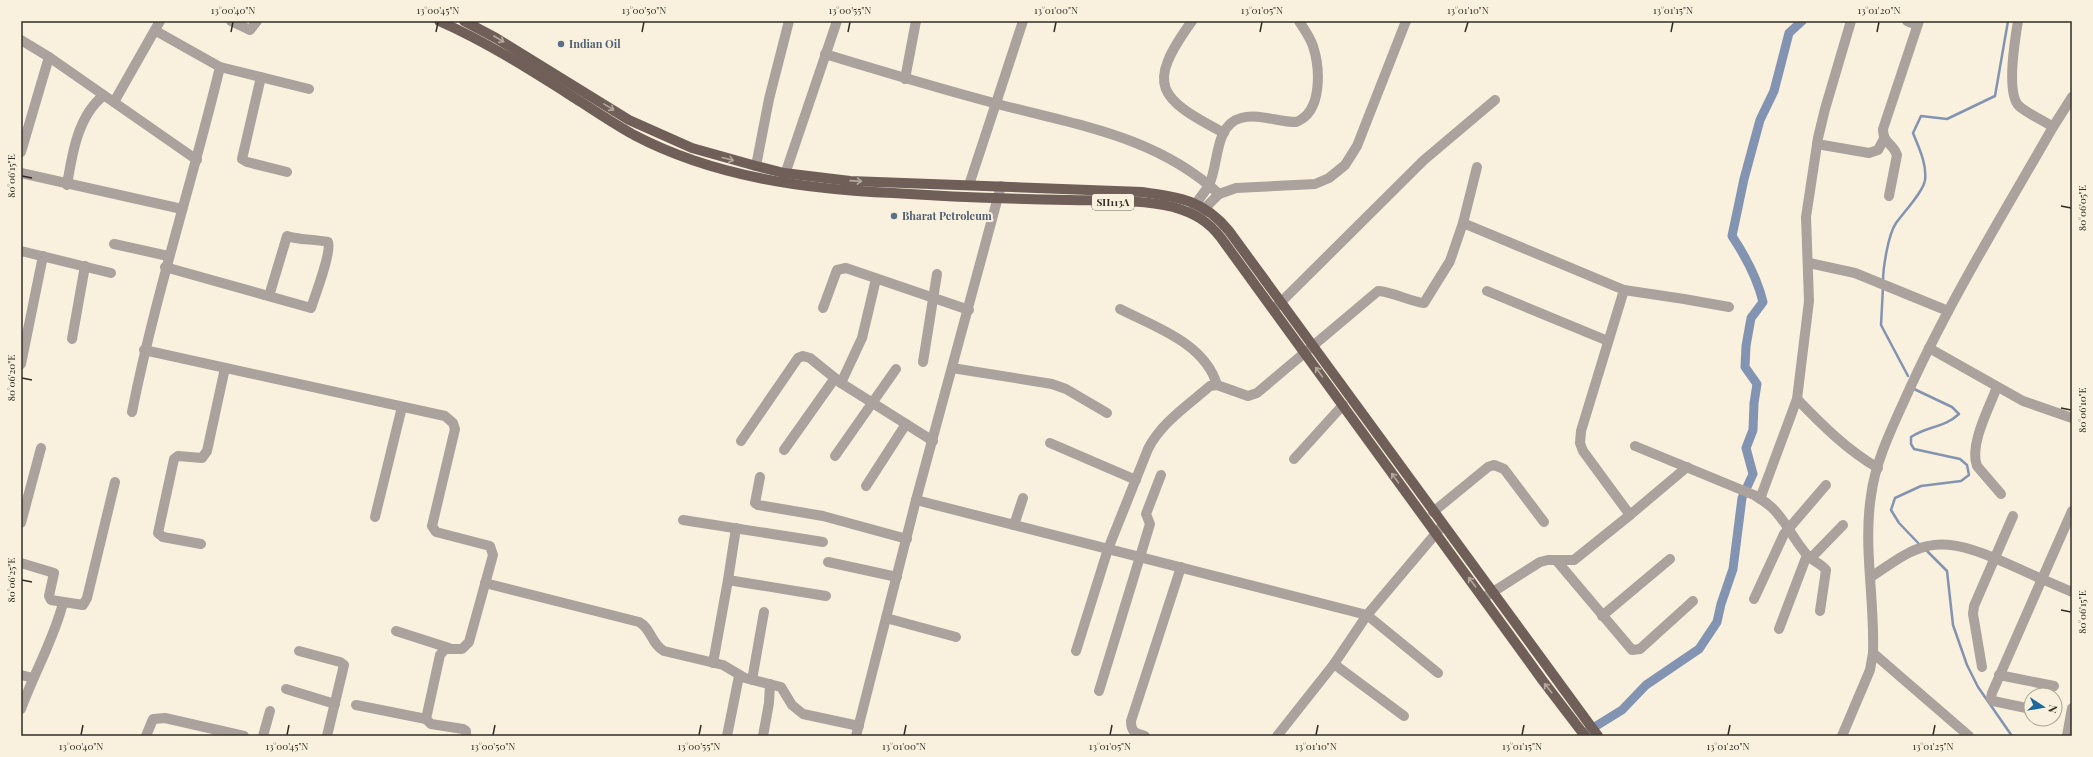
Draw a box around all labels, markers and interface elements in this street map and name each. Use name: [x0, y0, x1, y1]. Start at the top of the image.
text: 13°00'40"N: [211, 3, 255, 17]
text: 13°00'45"N: [417, 3, 459, 17]
text: 13°00'50"N: [622, 3, 666, 17]
text: 13°00'55"N: [829, 3, 871, 17]
text: 13°01'00"N: [1034, 3, 1078, 17]
text: 13°01'05"N: [1241, 3, 1283, 17]
text: 13°01'10"N: [1447, 3, 1489, 17]
text: 13°01'15"N: [1653, 3, 1693, 17]
text: 13°01'20"N: [1858, 3, 1900, 17]
one-way arrow: [493, 36, 505, 44]
place label: Indian Oil: [569, 36, 621, 51]
marker: Indian Oil: [556, 39, 566, 49]
one-way arrow: [603, 104, 615, 112]
text: 80°06'15"E: [4, 154, 18, 198]
one-way arrow: [721, 156, 734, 163]
one-way arrow: [849, 177, 862, 184]
text: 80°06'05"E: [2075, 185, 2089, 231]
road number: SH113A: [1092, 194, 1134, 210]
place label: Bharat Petroleum: [902, 208, 992, 223]
marker: Bharat Petroleum: [889, 211, 899, 221]
text: 80°06'20"E: [4, 355, 18, 401]
one-way arrow: [1315, 367, 1323, 378]
text: 80°06'10"E: [2075, 387, 2089, 433]
one-way arrow: [1391, 472, 1399, 483]
text: 80°06'25"E: [4, 558, 18, 602]
one-way arrow: [1468, 577, 1476, 588]
text: 80°06'15"E: [2075, 590, 2089, 634]
one-way arrow: [1544, 682, 1552, 693]
north arrow: [2023, 687, 2063, 727]
text: N: [2045, 704, 2061, 715]
text: 13°00'40"N: [59, 739, 103, 753]
text: 13°00'45"N: [266, 739, 308, 753]
text: 13°00'50"N: [471, 739, 515, 753]
text: 13°00'55"N: [678, 739, 720, 753]
text: 13°01'00"N: [882, 739, 926, 753]
text: 13°01'05"N: [1089, 739, 1131, 753]
text: 13°01'10"N: [1295, 739, 1337, 753]
text: 13°01'15"N: [1502, 739, 1542, 753]
text: 13°01'20"N: [1707, 739, 1749, 753]
text: 13°01'25"N: [1912, 739, 1954, 753]

